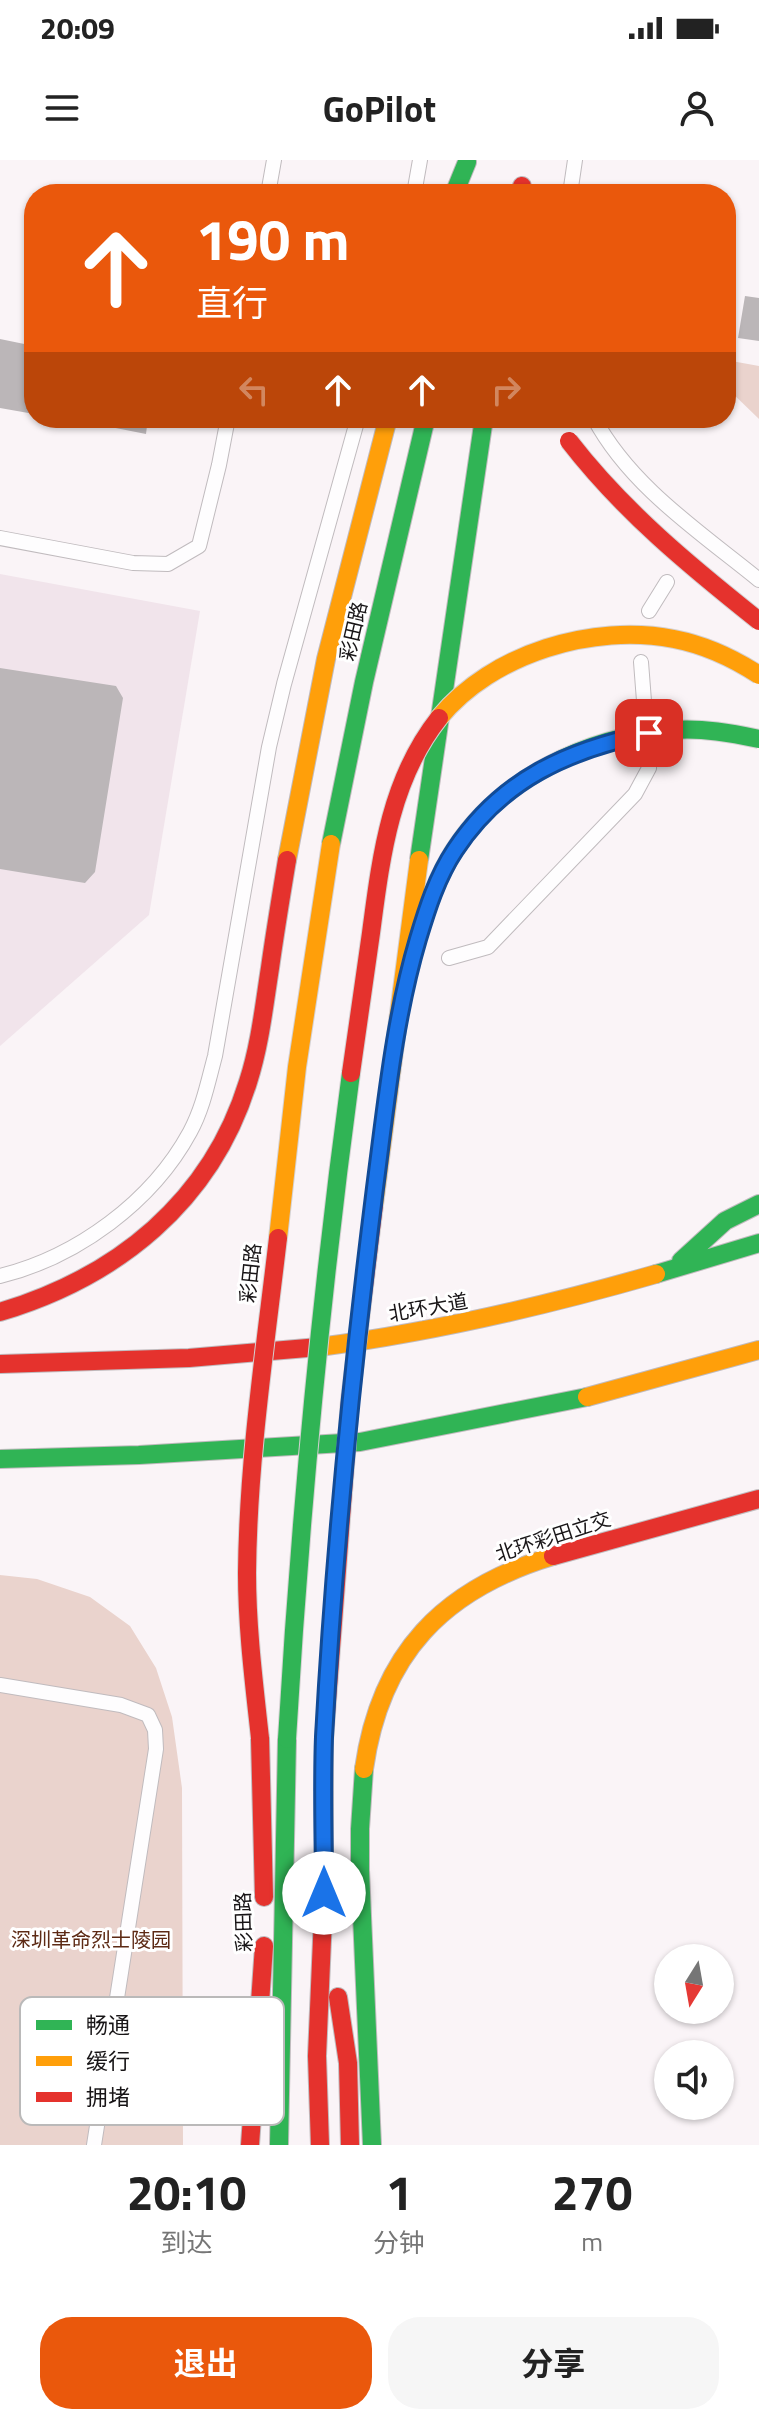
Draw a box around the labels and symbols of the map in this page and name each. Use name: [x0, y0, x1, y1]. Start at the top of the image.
street label: 彩田路: [331, 598, 375, 664]
pin: [615, 699, 683, 767]
street label: 彩田路: [231, 1242, 269, 1304]
street label: 北环大道: [386, 1285, 470, 1329]
street label: 北环彩田立交: [491, 1503, 615, 1569]
position arrow: [282, 1851, 366, 1935]
street label: 彩田路: [226, 1891, 260, 1953]
park label: 深圳革命烈士陵园: [11, 1924, 171, 1955]
north arrow: [654, 1944, 734, 2024]
legend: [20, 1997, 284, 2125]
text: 畅通: [86, 2008, 130, 2042]
text: 缓行: [86, 2044, 130, 2078]
text: 拥堵: [86, 2080, 130, 2114]

